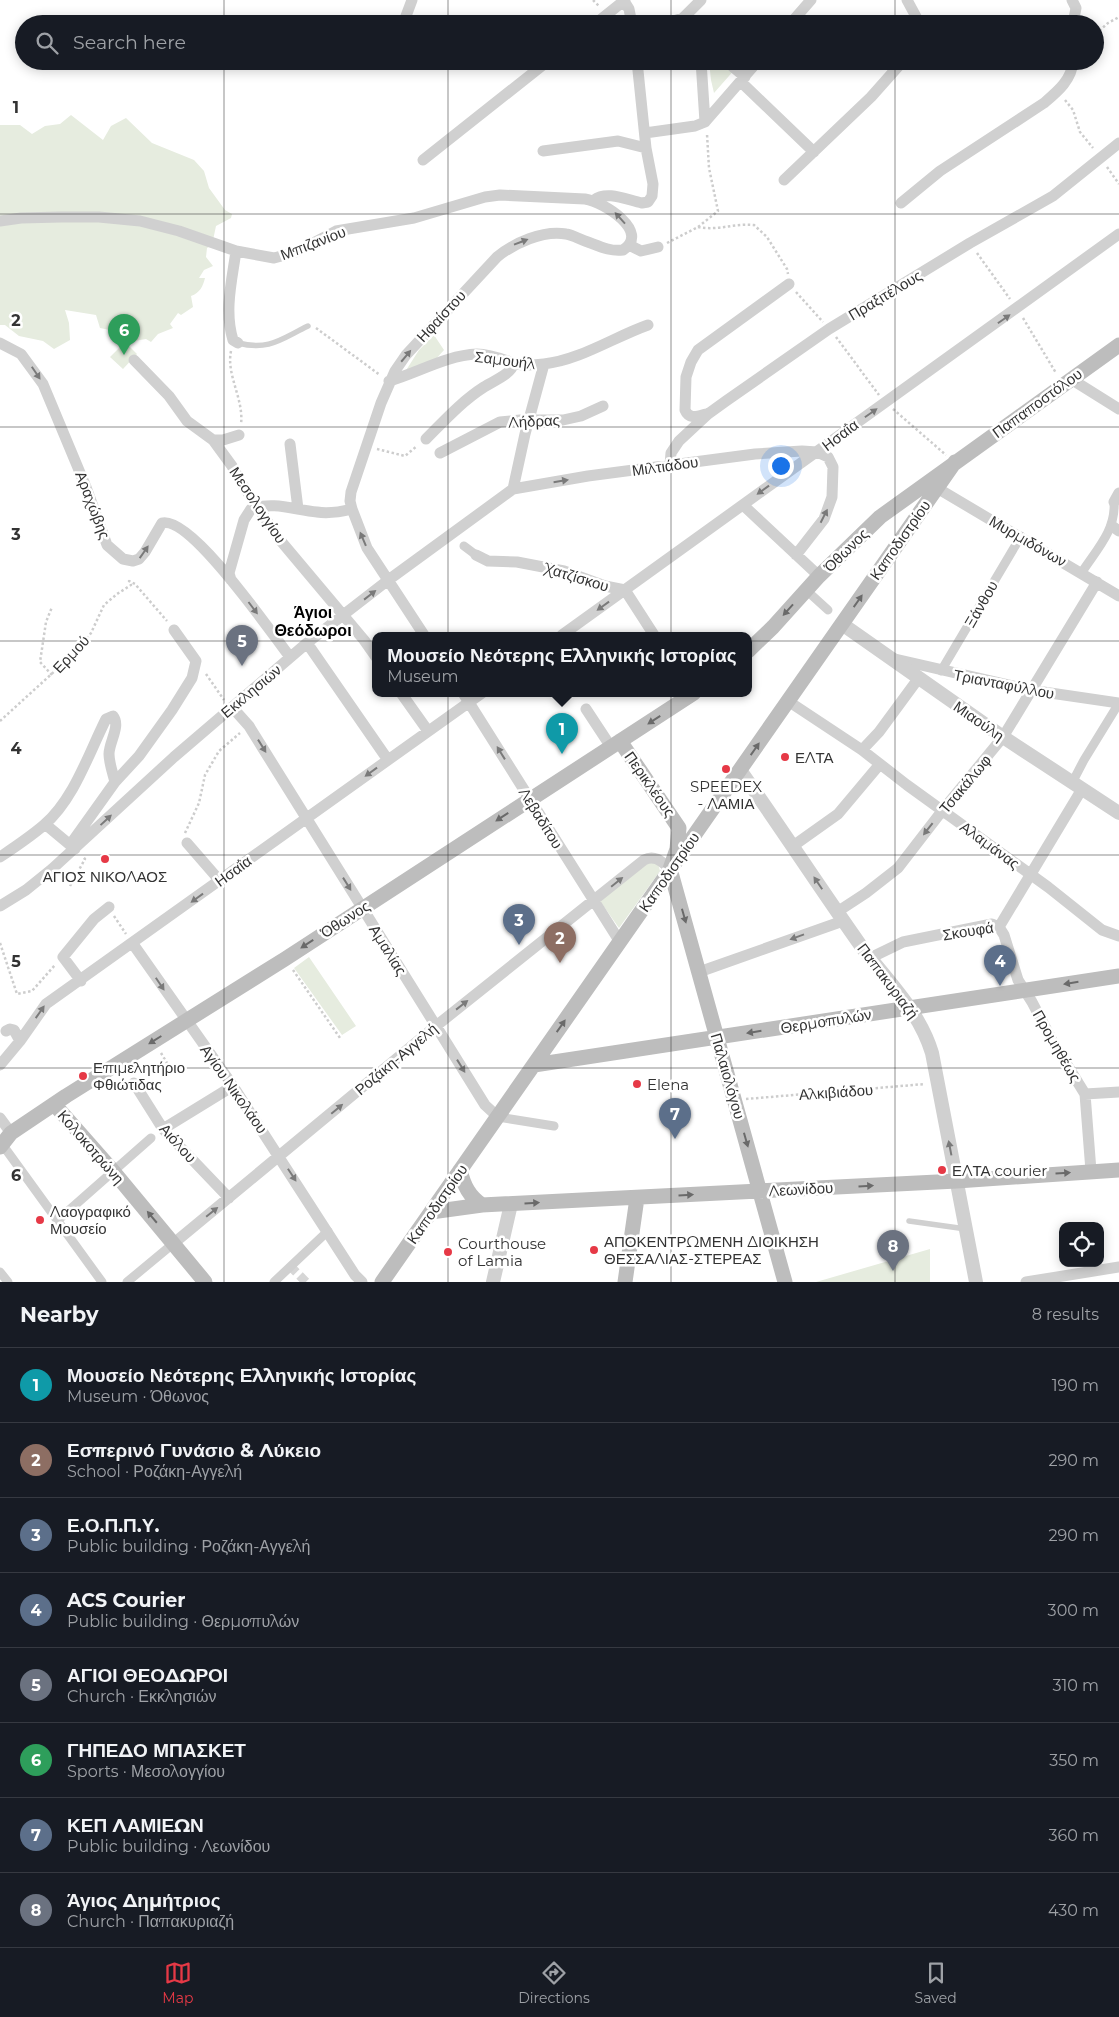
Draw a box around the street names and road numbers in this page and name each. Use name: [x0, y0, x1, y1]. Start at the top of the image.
street label: Μπιζανίου: [278, 222, 348, 264]
street label: Πραξιτέλους: [845, 266, 925, 324]
street label: Ηφαίστου: [412, 286, 470, 346]
street label: Σαμουήλ: [473, 347, 537, 373]
street label: Παπαποστόλου: [988, 364, 1086, 442]
street label: Λήδρας: [508, 410, 560, 432]
street label: Ησαΐα: [818, 415, 862, 455]
street label: Μιλτιάδου: [631, 452, 699, 480]
street label: Μεσολογγίου: [225, 463, 291, 547]
street label: Αραχώβης: [71, 468, 115, 542]
street label: Καποδιστρίου: [866, 496, 934, 584]
street label: Μυρμιδόνων: [986, 511, 1070, 571]
street label: Όθωνος: [819, 524, 872, 577]
street label: Χατζίσκου: [541, 558, 611, 596]
street label: Ξάνθου: [960, 577, 1002, 631]
street label: Ερμού: [49, 631, 93, 677]
street label: Εκκλησιών: [217, 660, 285, 722]
street label: Τριανταφύλλου: [952, 665, 1056, 703]
street label: Μιαούλη: [950, 697, 1008, 745]
street label: Περικλέους: [621, 748, 679, 820]
street label: Τσακάλωφ: [935, 750, 995, 817]
street label: Λεβαδίτου: [515, 784, 567, 852]
street label: Αλαμάνας: [956, 817, 1024, 873]
street label: Καποδιστρίου: [635, 828, 703, 916]
street label: Ησαΐα: [211, 851, 255, 891]
street label: Όθωνος: [316, 896, 373, 942]
street label: Σκουφά: [941, 918, 995, 944]
street label: Αμαλίας: [365, 921, 411, 979]
street label: Παπακυριαζή: [853, 939, 923, 1023]
street label: Θερμοπυλών: [779, 1004, 873, 1038]
street label: Προμηθέως: [1029, 1007, 1085, 1085]
street label: Ροζάκη-Αγγελή: [351, 1019, 441, 1099]
street label: Παλαιολόγου: [707, 1031, 749, 1121]
street label: Αγίου Νικολάου: [196, 1041, 272, 1137]
street label: Αλκιβιάδου: [798, 1080, 874, 1104]
street label: Κολοκοτρώνη: [54, 1106, 128, 1188]
street label: Αιόλου: [155, 1119, 201, 1167]
street label: Καποδιστρίου: [403, 1160, 471, 1248]
street label: Λεωνίδου: [768, 1178, 834, 1200]

